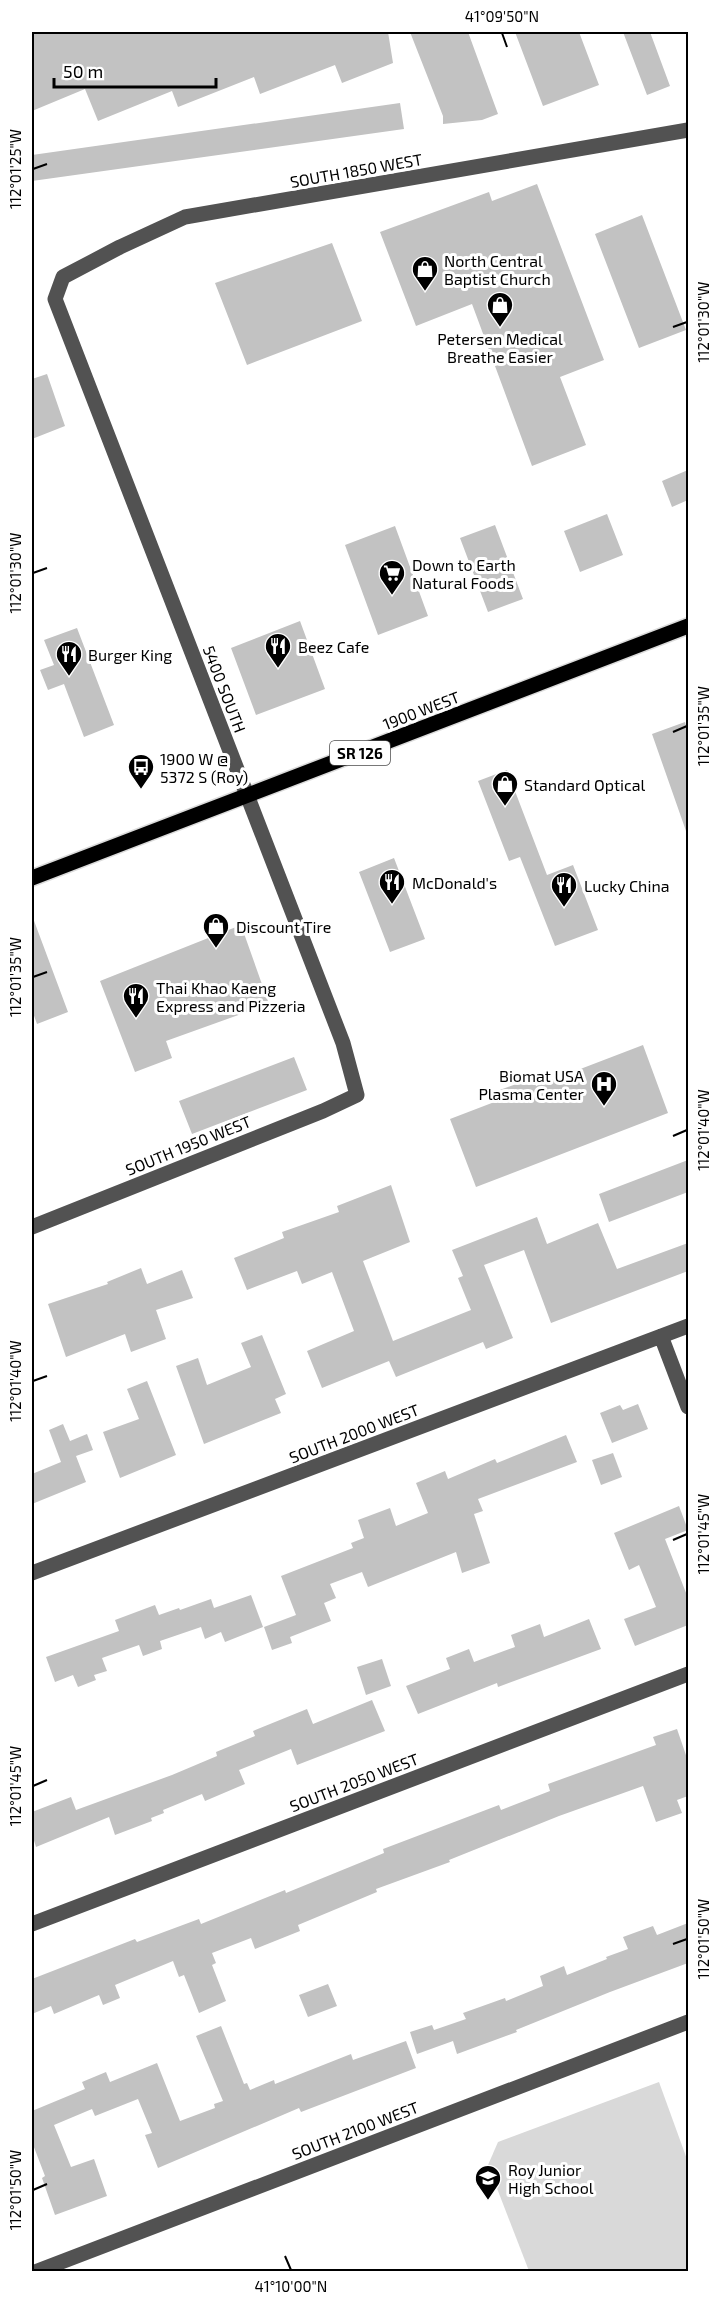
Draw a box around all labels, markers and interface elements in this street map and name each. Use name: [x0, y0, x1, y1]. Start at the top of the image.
text: 41°09'50"N: [465, 7, 539, 25]
scale bar: [54, 51, 216, 89]
text: 50 m: [63, 60, 103, 82]
text: 112°01'25"W: [6, 129, 24, 209]
street label: SOUTH 1850 WEST: [288, 149, 424, 191]
place label: North Central Baptist Church: [444, 251, 551, 288]
shop icon: North Central Baptist Church: [410, 254, 440, 292]
text: 112°01'30"W: [694, 282, 712, 362]
shop icon: Petersen Medical Breathe Easier: [485, 290, 515, 328]
place label: Petersen Medical Breathe Easier: [437, 329, 563, 366]
text: 112°01'30"W: [6, 533, 24, 613]
place label: Down to Earth Natural Foods: [412, 555, 516, 592]
supermarket icon: Down to Earth Natural Foods: [377, 558, 407, 596]
restaurant icon: Beez Cafe: [263, 631, 293, 669]
place label: Beez Cafe: [298, 637, 369, 656]
restaurant icon: Burger King: [54, 639, 84, 677]
street label: 5400 SOUTH: [200, 643, 250, 735]
place label: Burger King: [88, 645, 172, 664]
text: 112°01'35"W: [694, 686, 712, 766]
street label: 1900 WEST: [380, 687, 462, 733]
road number: SR 126: [330, 741, 390, 765]
place label: 1900 W @ 5372 S (Roy): [160, 749, 248, 786]
bus stop icon: 1900 W @ 5372 S (Roy): [126, 752, 156, 790]
shop icon: Standard Optical: [490, 769, 520, 807]
place label: Standard Optical: [524, 775, 646, 794]
restaurant icon: McDonald's: [377, 867, 407, 905]
restaurant icon: Lucky China: [549, 870, 579, 908]
place label: McDonald's: [412, 873, 497, 892]
place label: Lucky China: [584, 876, 669, 895]
shop icon: Discount Tire: [201, 911, 231, 949]
place label: Discount Tire: [236, 917, 331, 936]
text: 112°01'35"W: [6, 937, 24, 1017]
place label: Thai Khao Kaeng Express and Pizzeria: [156, 978, 306, 1015]
restaurant icon: Thai Khao Kaeng Express and Pizzeria: [121, 981, 151, 1019]
place label: Biomat USA Plasma Center: [478, 1066, 585, 1103]
hospital icon: Biomat USA Plasma Center: [589, 1069, 619, 1107]
text: 112°01'40"W: [694, 1089, 712, 1171]
street label: SOUTH 1950 WEST: [123, 1111, 253, 1179]
text: 112°01'40"W: [6, 1340, 24, 1422]
street label: SOUTH 2000 WEST: [286, 1399, 422, 1467]
text: 112°01'45"W: [694, 1494, 712, 1574]
text: 112°01'45"W: [6, 1746, 24, 1826]
street label: SOUTH 2050 WEST: [287, 1749, 421, 1815]
text: 112°01'50"W: [694, 1899, 712, 1979]
street label: SOUTH 2100 WEST: [289, 2097, 421, 2163]
text: 112°01'50"W: [6, 2150, 24, 2230]
place label: Roy Junior High School: [508, 2160, 594, 2197]
school or university icon: Roy Junior High School: [473, 2163, 503, 2201]
text: 41°10'00"N: [255, 2277, 327, 2295]

